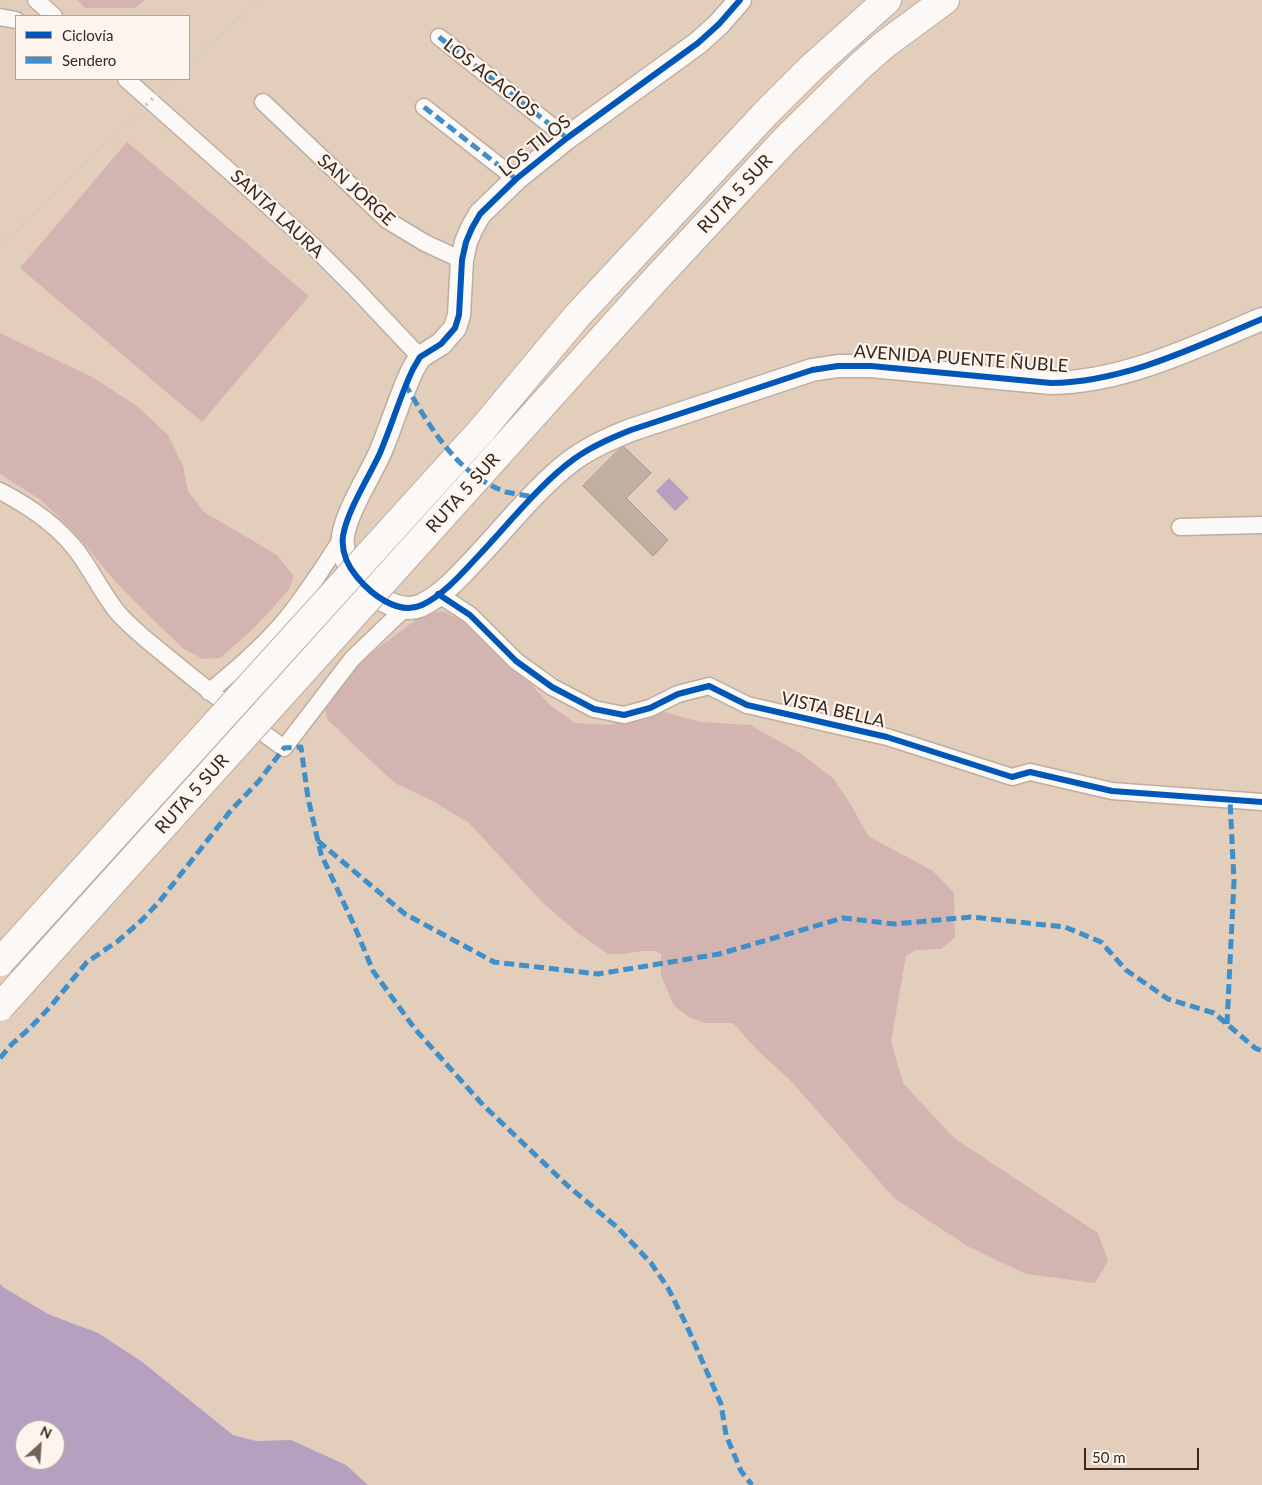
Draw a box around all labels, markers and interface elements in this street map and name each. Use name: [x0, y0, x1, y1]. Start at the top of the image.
legend: [15, 15, 190, 80]
text: Ciclovía: [62, 26, 113, 44]
street label: LOS ACACIOS: [439, 34, 543, 122]
text: Sendero: [62, 51, 116, 69]
street label: LOS TILOS: [495, 111, 575, 181]
street label: SAN JORGE: [313, 150, 399, 230]
street label: RUTA 5 SUR: [693, 150, 777, 238]
street label: SANTA LAURA: [226, 165, 328, 263]
street label: AVENIDA PUENTE ÑUBLE: [853, 341, 1069, 377]
street label: RUTA 5 SUR: [422, 449, 504, 537]
street label: VISTA BELLA: [779, 688, 887, 732]
street label: RUTA 5 SUR: [151, 750, 233, 838]
north arrow: [15, 1420, 65, 1470]
text: N: [38, 1422, 55, 1442]
scale bar: [1087, 1438, 1202, 1470]
text: 50 m: [1092, 1448, 1126, 1466]

